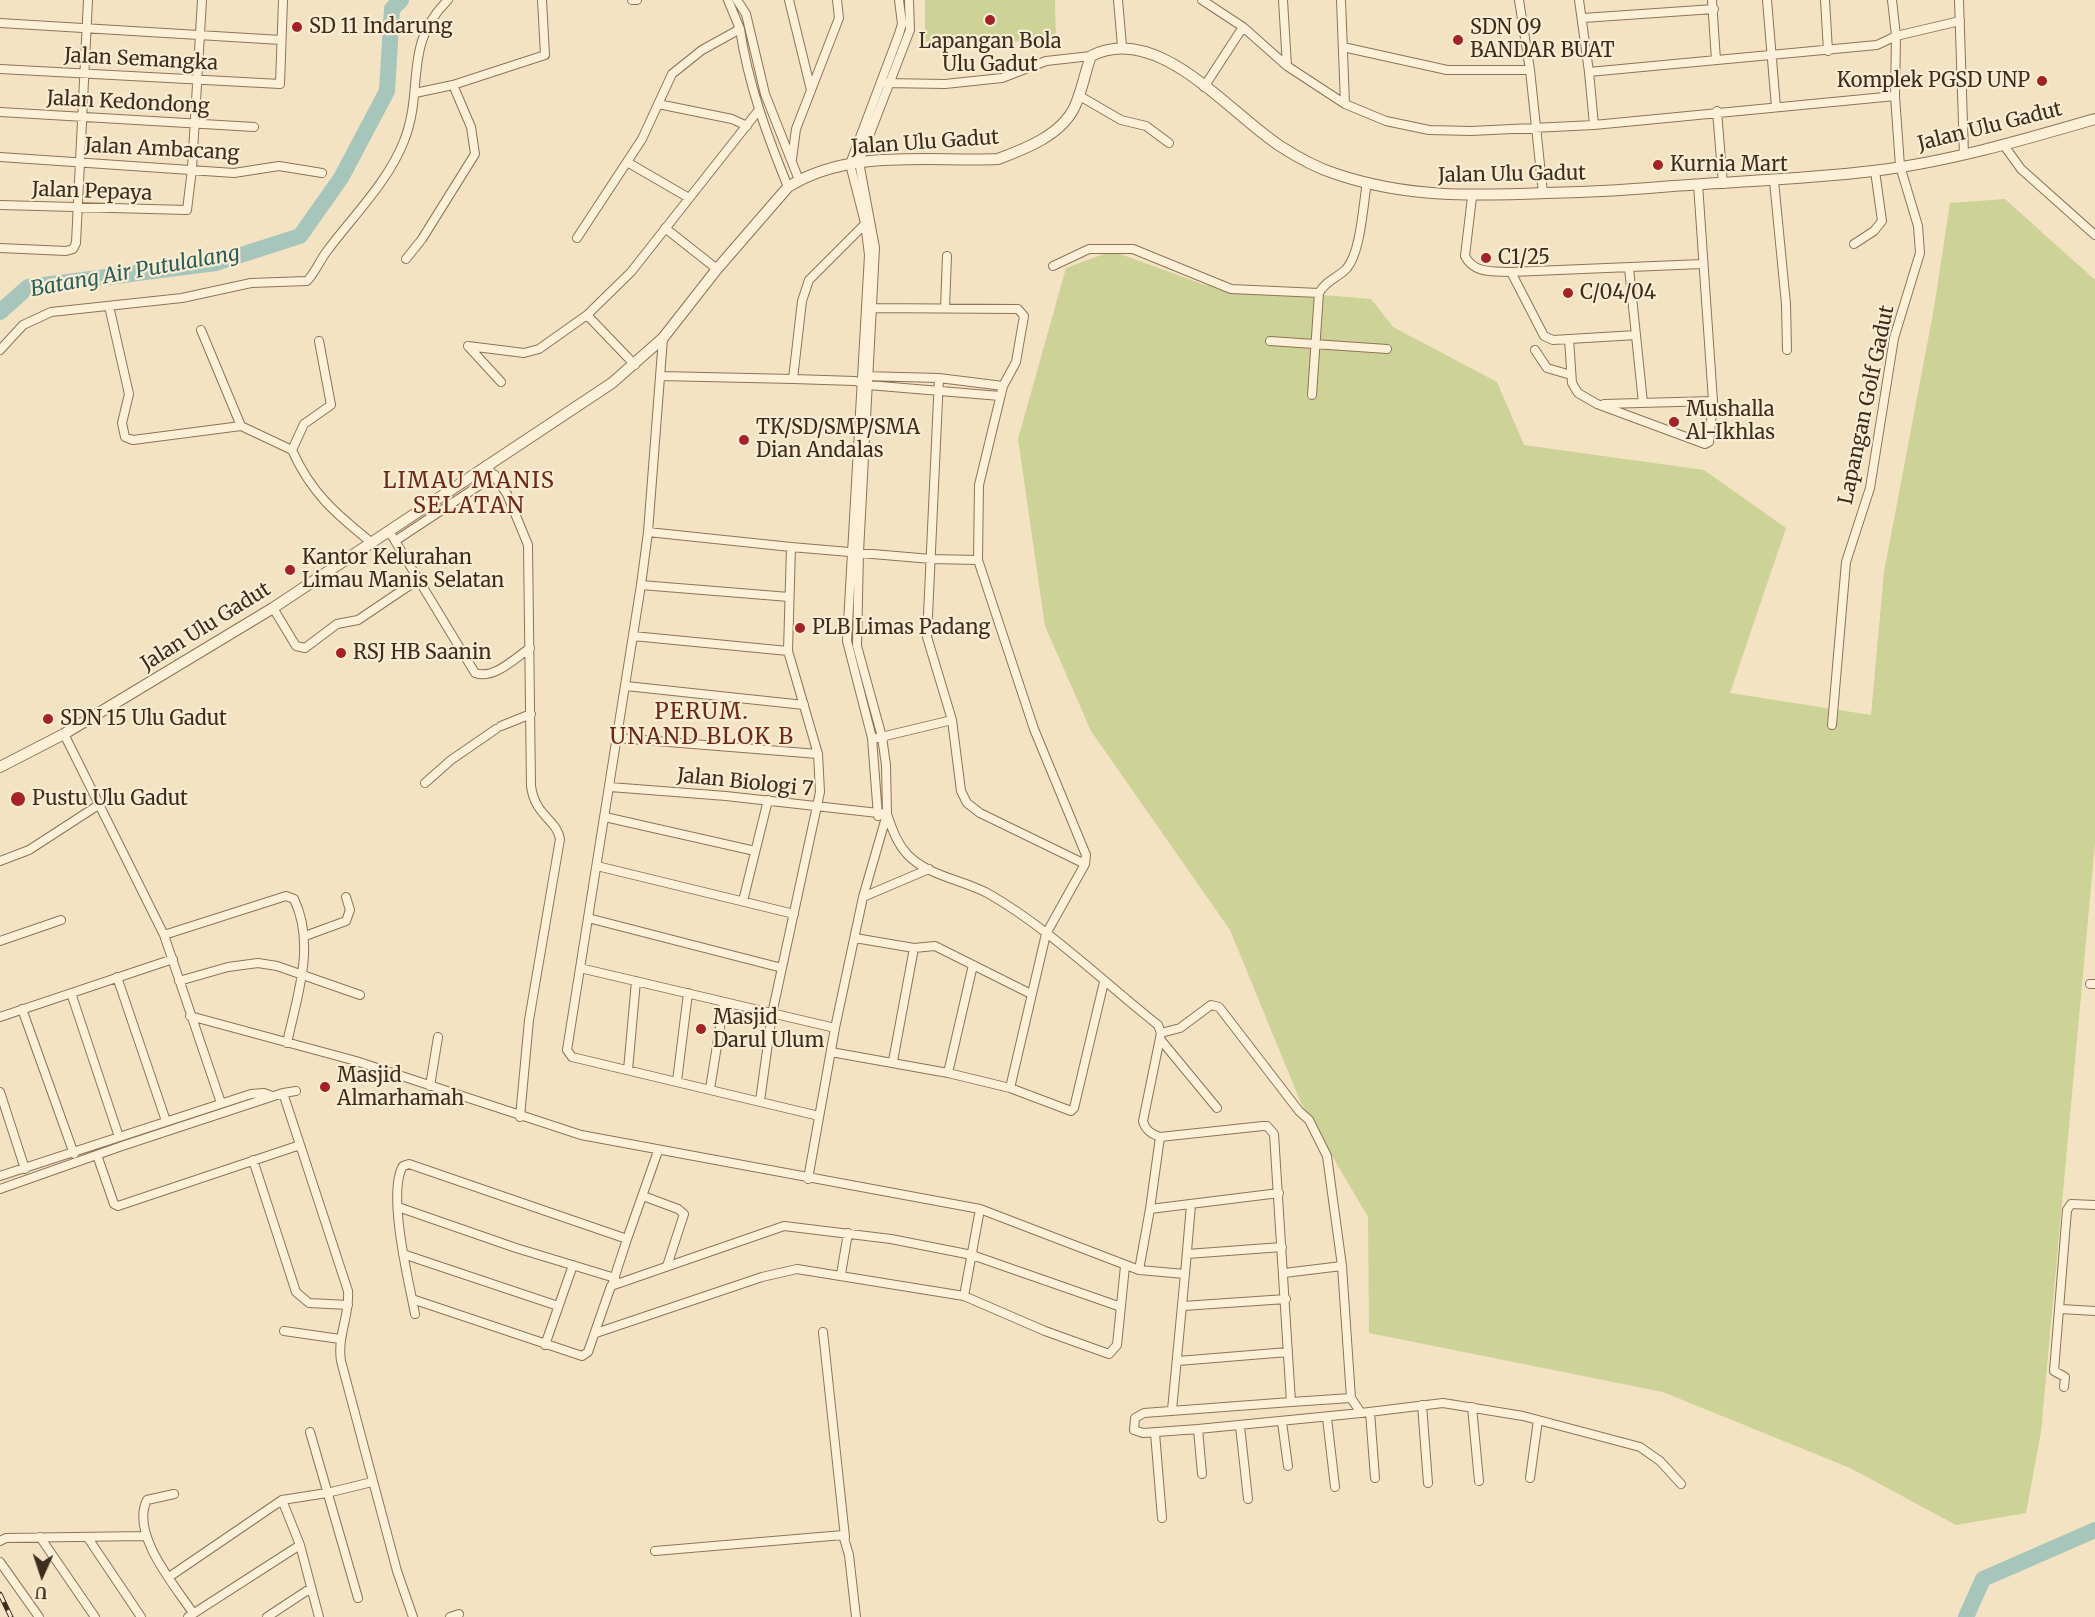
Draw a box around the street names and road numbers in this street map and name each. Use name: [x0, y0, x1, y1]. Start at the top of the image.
street label: Jalan Semangka: [63, 44, 219, 76]
street label: Jalan Kedondong: [46, 87, 210, 119]
street label: Jalan Ulu Gadut: [1915, 97, 2065, 157]
street label: Jalan Ulu Gadut: [850, 126, 1000, 160]
street label: Jalan Ambacang: [84, 134, 240, 166]
street label: Jalan Ulu Gadut: [1438, 162, 1586, 188]
street label: Jalan Pepaya: [31, 178, 153, 206]
street label: Lapangan Golf Gadut: [1834, 303, 1900, 507]
street label: Jalan Ulu Gadut: [137, 578, 275, 676]
street label: Jalan Biologi 7: [676, 764, 814, 802]

